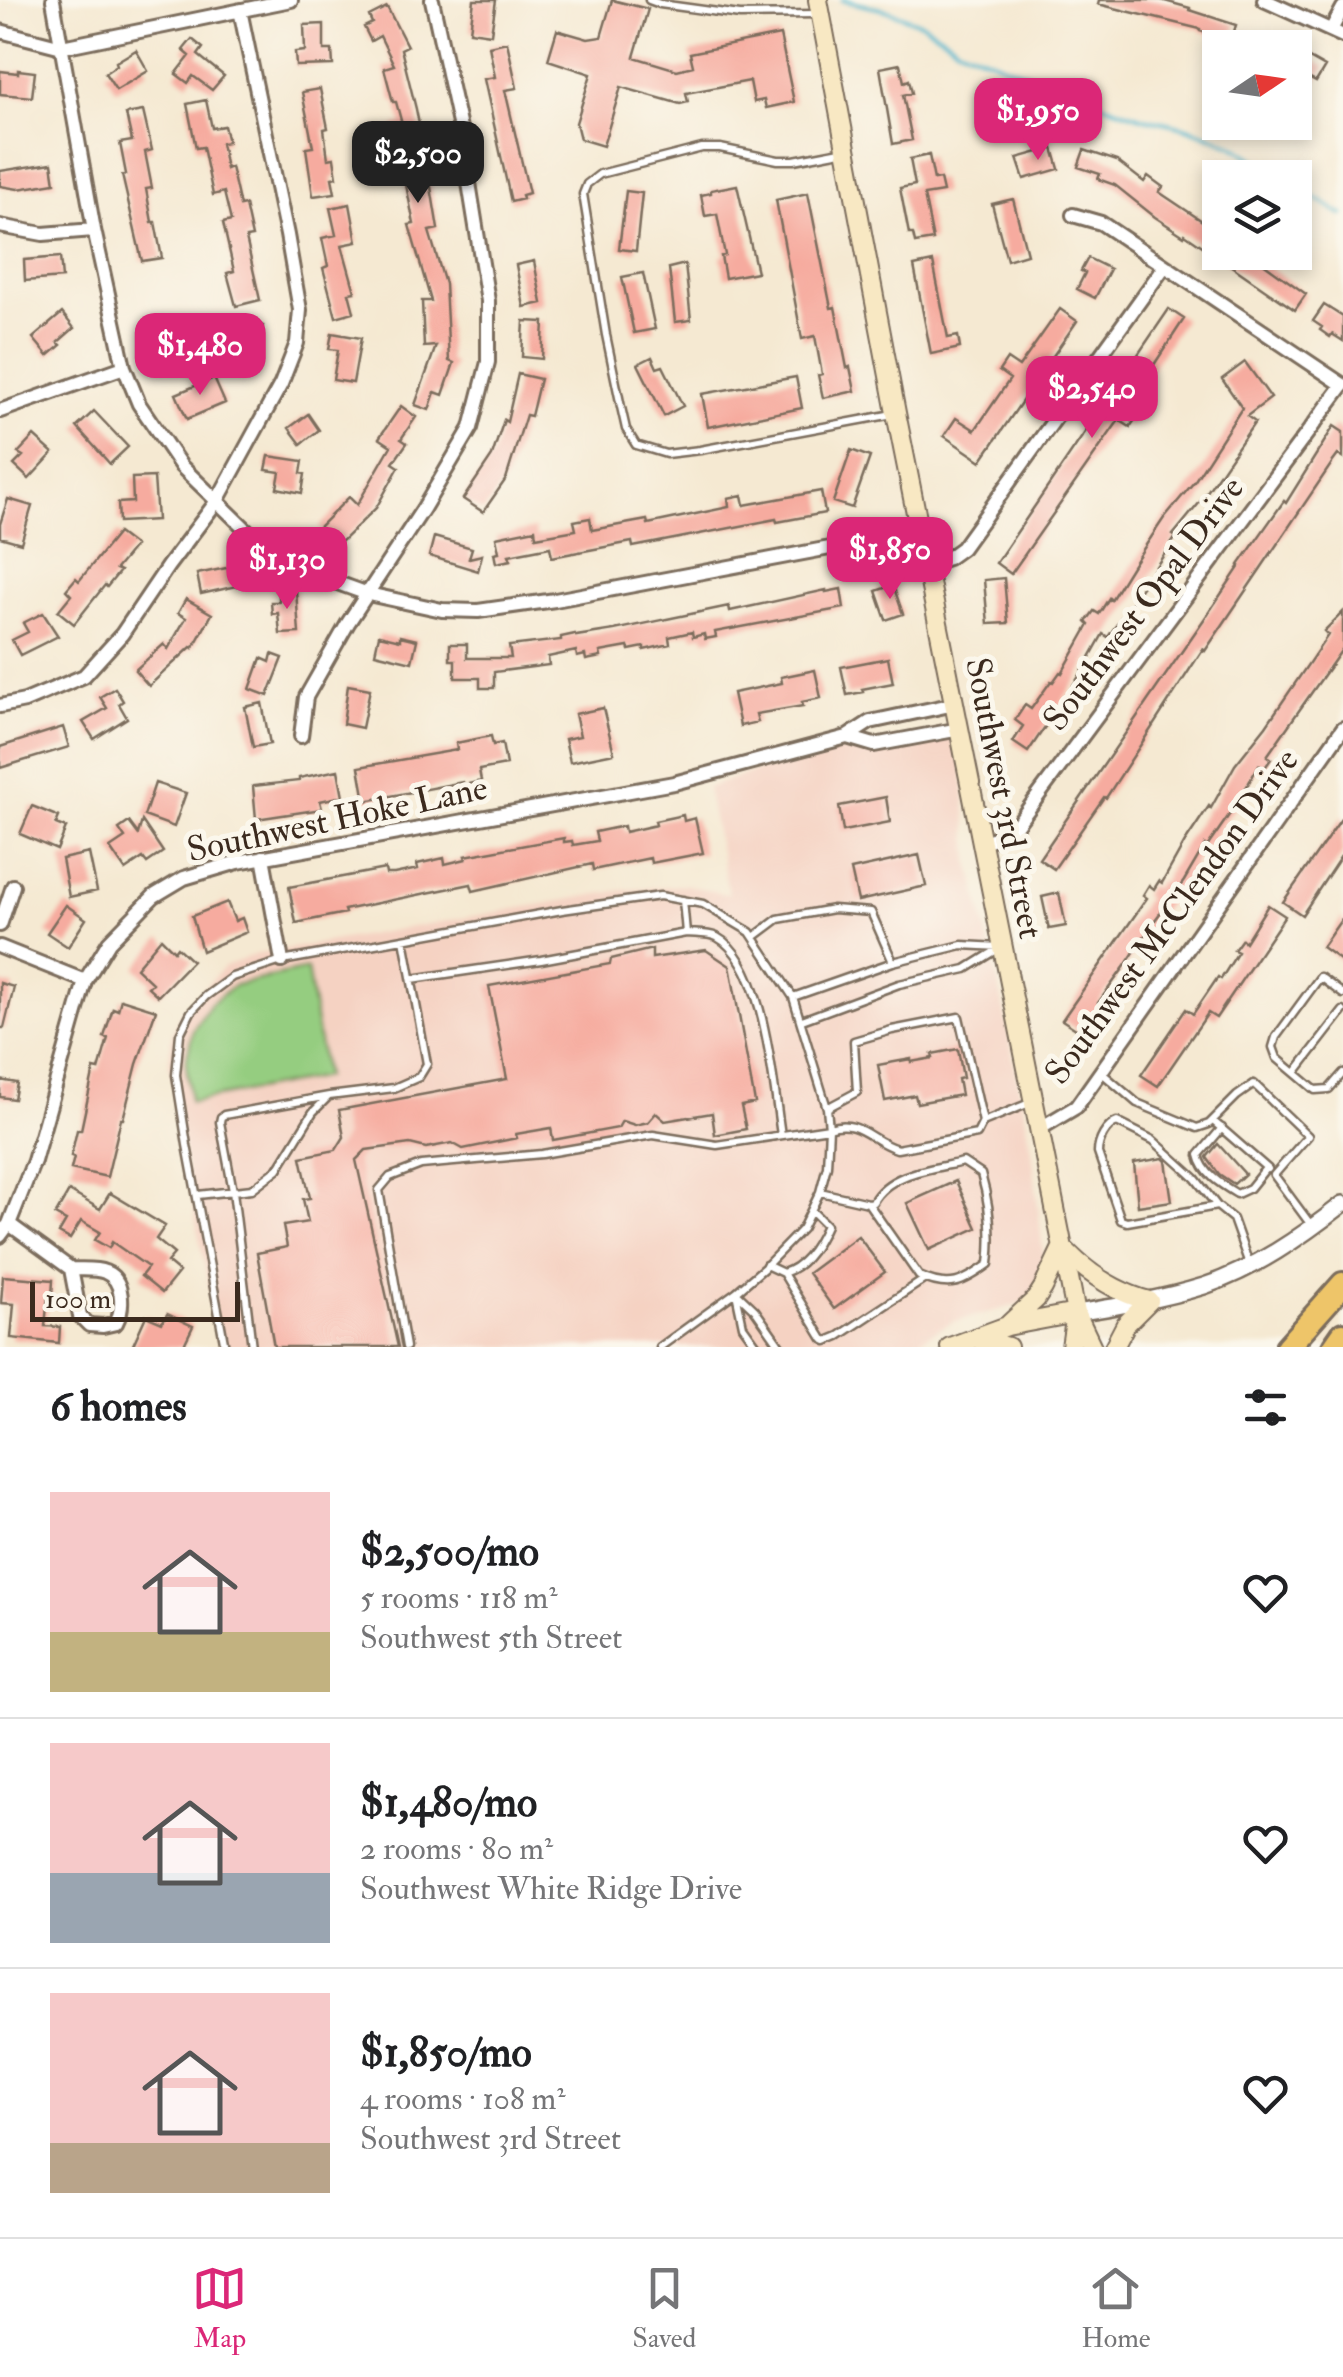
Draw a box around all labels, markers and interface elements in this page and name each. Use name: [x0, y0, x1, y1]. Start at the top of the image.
north arrow: [1202, 30, 1312, 140]
map controls: [1202, 30, 1312, 270]
pin: $1,950: [957, 78, 1119, 163]
text: $1,950: [996, 90, 1080, 130]
pin: $2,500: [337, 121, 499, 206]
text: $2,500: [374, 133, 462, 173]
button: layers: [1202, 160, 1312, 270]
pin: $1,480: [119, 313, 281, 398]
text: $1,480: [157, 325, 243, 365]
pin: $2,540: [1011, 356, 1173, 441]
text: $2,540: [1048, 368, 1136, 408]
street label: Southwest Opal Drive: [1034, 468, 1254, 740]
pin: $1,850: [809, 517, 971, 602]
pin: $1,130: [206, 527, 368, 612]
text: $1,850: [849, 529, 931, 569]
text: $1,130: [248, 539, 326, 579]
street label: Southwest 3rd Street: [955, 654, 1053, 943]
street label: Southwest McClendon Drive: [1035, 740, 1308, 1093]
street label: Southwest Hoke Lane: [183, 766, 491, 872]
scale bar: [30, 1277, 240, 1322]
text: 100 m: [45, 1282, 111, 1317]
icon: filters: [1238, 1380, 1293, 1435]
text: 6 homes: [50, 1381, 187, 1433]
text: $2,500/mo: [360, 1526, 539, 1578]
icon: home: [130, 1532, 250, 1652]
icon: heart: [1238, 1565, 1293, 1620]
text: 5 rooms · 118 m²: [360, 1578, 557, 1618]
text: Southwest 5th Street: [360, 1618, 622, 1658]
text: $1,480/mo: [360, 1777, 537, 1829]
icon: home: [130, 1783, 250, 1903]
icon: heart: [1238, 1816, 1293, 1871]
text: 2 rooms · 80 m²: [360, 1829, 553, 1869]
text: Southwest White Ridge Drive: [360, 1869, 742, 1909]
text: $1,850/mo: [360, 2027, 532, 2079]
icon: home: [130, 2033, 250, 2153]
icon: heart: [1238, 2066, 1293, 2121]
text: 4 rooms · 108 m²: [360, 2079, 565, 2119]
text: Southwest 3rd Street: [360, 2119, 621, 2159]
tab: Map: [192, 2261, 247, 2356]
tab: Saved: [632, 2261, 696, 2356]
tab: Home: [1081, 2261, 1151, 2356]

